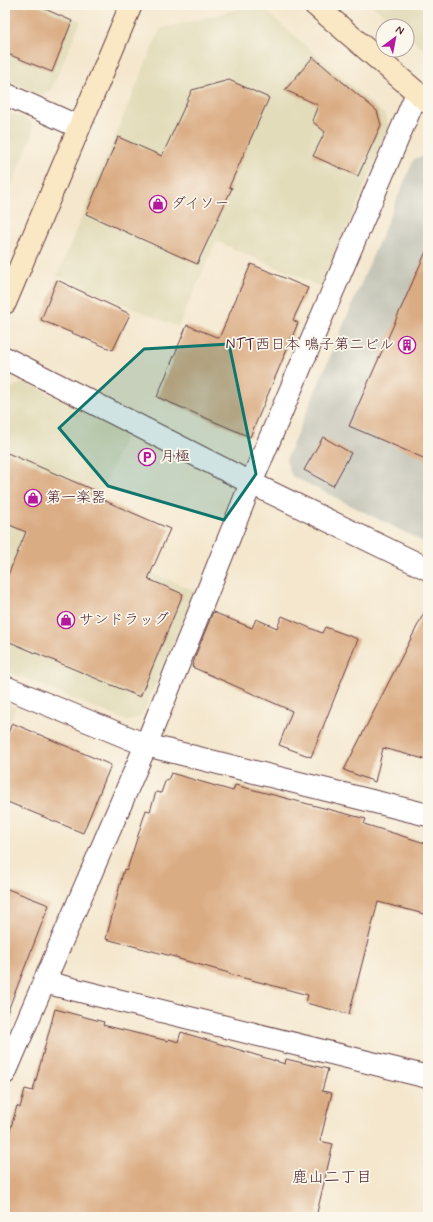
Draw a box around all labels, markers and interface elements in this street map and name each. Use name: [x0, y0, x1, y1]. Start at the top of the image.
north arrow: [375, 18, 415, 58]
text: N: [393, 22, 407, 38]
shop icon: ダイソー: [148, 194, 168, 214]
place label: ダイソー: [171, 194, 230, 214]
place label: NTT西日本 鳴子第二ビル: [226, 335, 394, 355]
building icon: NTT西日本 鳴子第二ビル: [397, 335, 417, 355]
parking icon: 月極: [137, 447, 157, 467]
place label: 月極: [160, 447, 190, 467]
shop icon: 第一楽器: [23, 488, 43, 508]
place label: 第一楽器: [46, 488, 106, 508]
shop icon: サンドラッグ: [56, 610, 76, 630]
place label: サンドラッグ: [79, 610, 169, 630]
district label: 鹿山二丁目: [292, 1167, 372, 1188]

